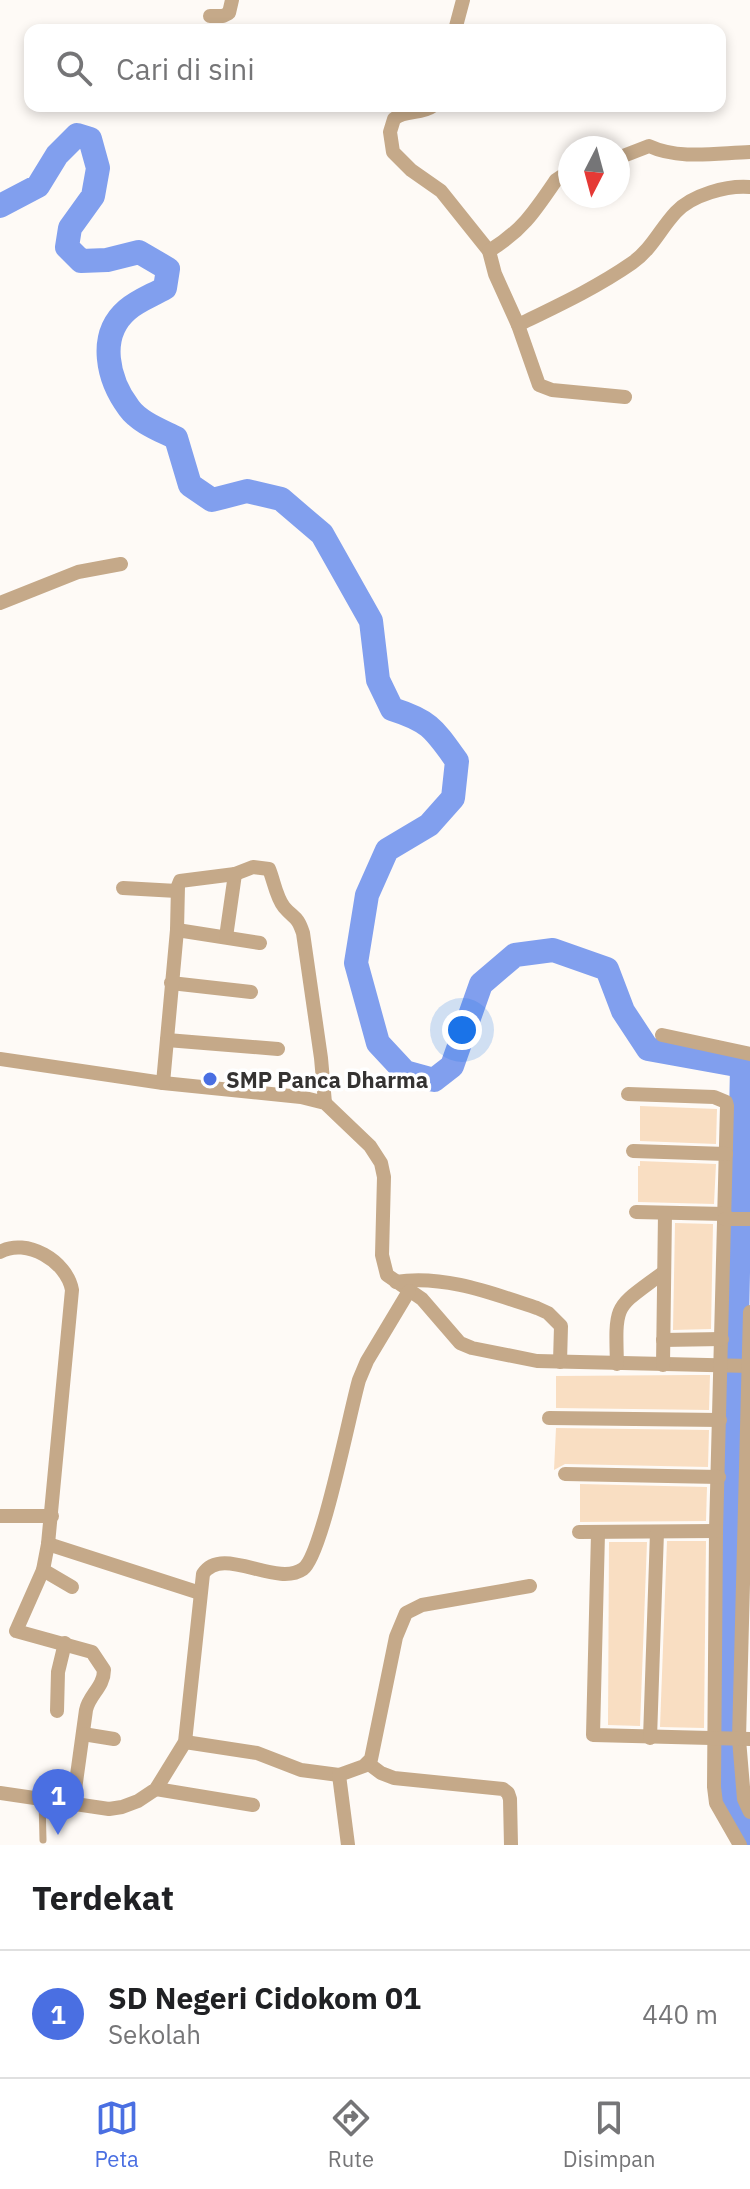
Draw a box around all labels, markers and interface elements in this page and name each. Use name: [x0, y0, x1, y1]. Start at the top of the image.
search box: [24, 24, 726, 112]
icon: search: [52, 46, 96, 90]
text: Cari di sini: [116, 49, 255, 88]
north arrow: [558, 136, 630, 208]
your location: [442, 1010, 482, 1050]
place label: SMP Panca Dharma: [226, 1065, 428, 1094]
marker: SMP Panca Dharma: [201, 1070, 219, 1088]
pin: 1: [32, 1769, 84, 1835]
text: Terdekat: [32, 1875, 174, 1919]
text: SD Negeri Cidokom 01: [108, 1978, 421, 2017]
text: 1: [50, 1997, 66, 2031]
text: 440 m: [642, 1997, 718, 2031]
text: Sekolah: [108, 2017, 201, 2051]
tab: Peta: [94, 2096, 139, 2173]
tab: Rute: [328, 2096, 374, 2173]
tab: Disimpan: [563, 2096, 656, 2173]

